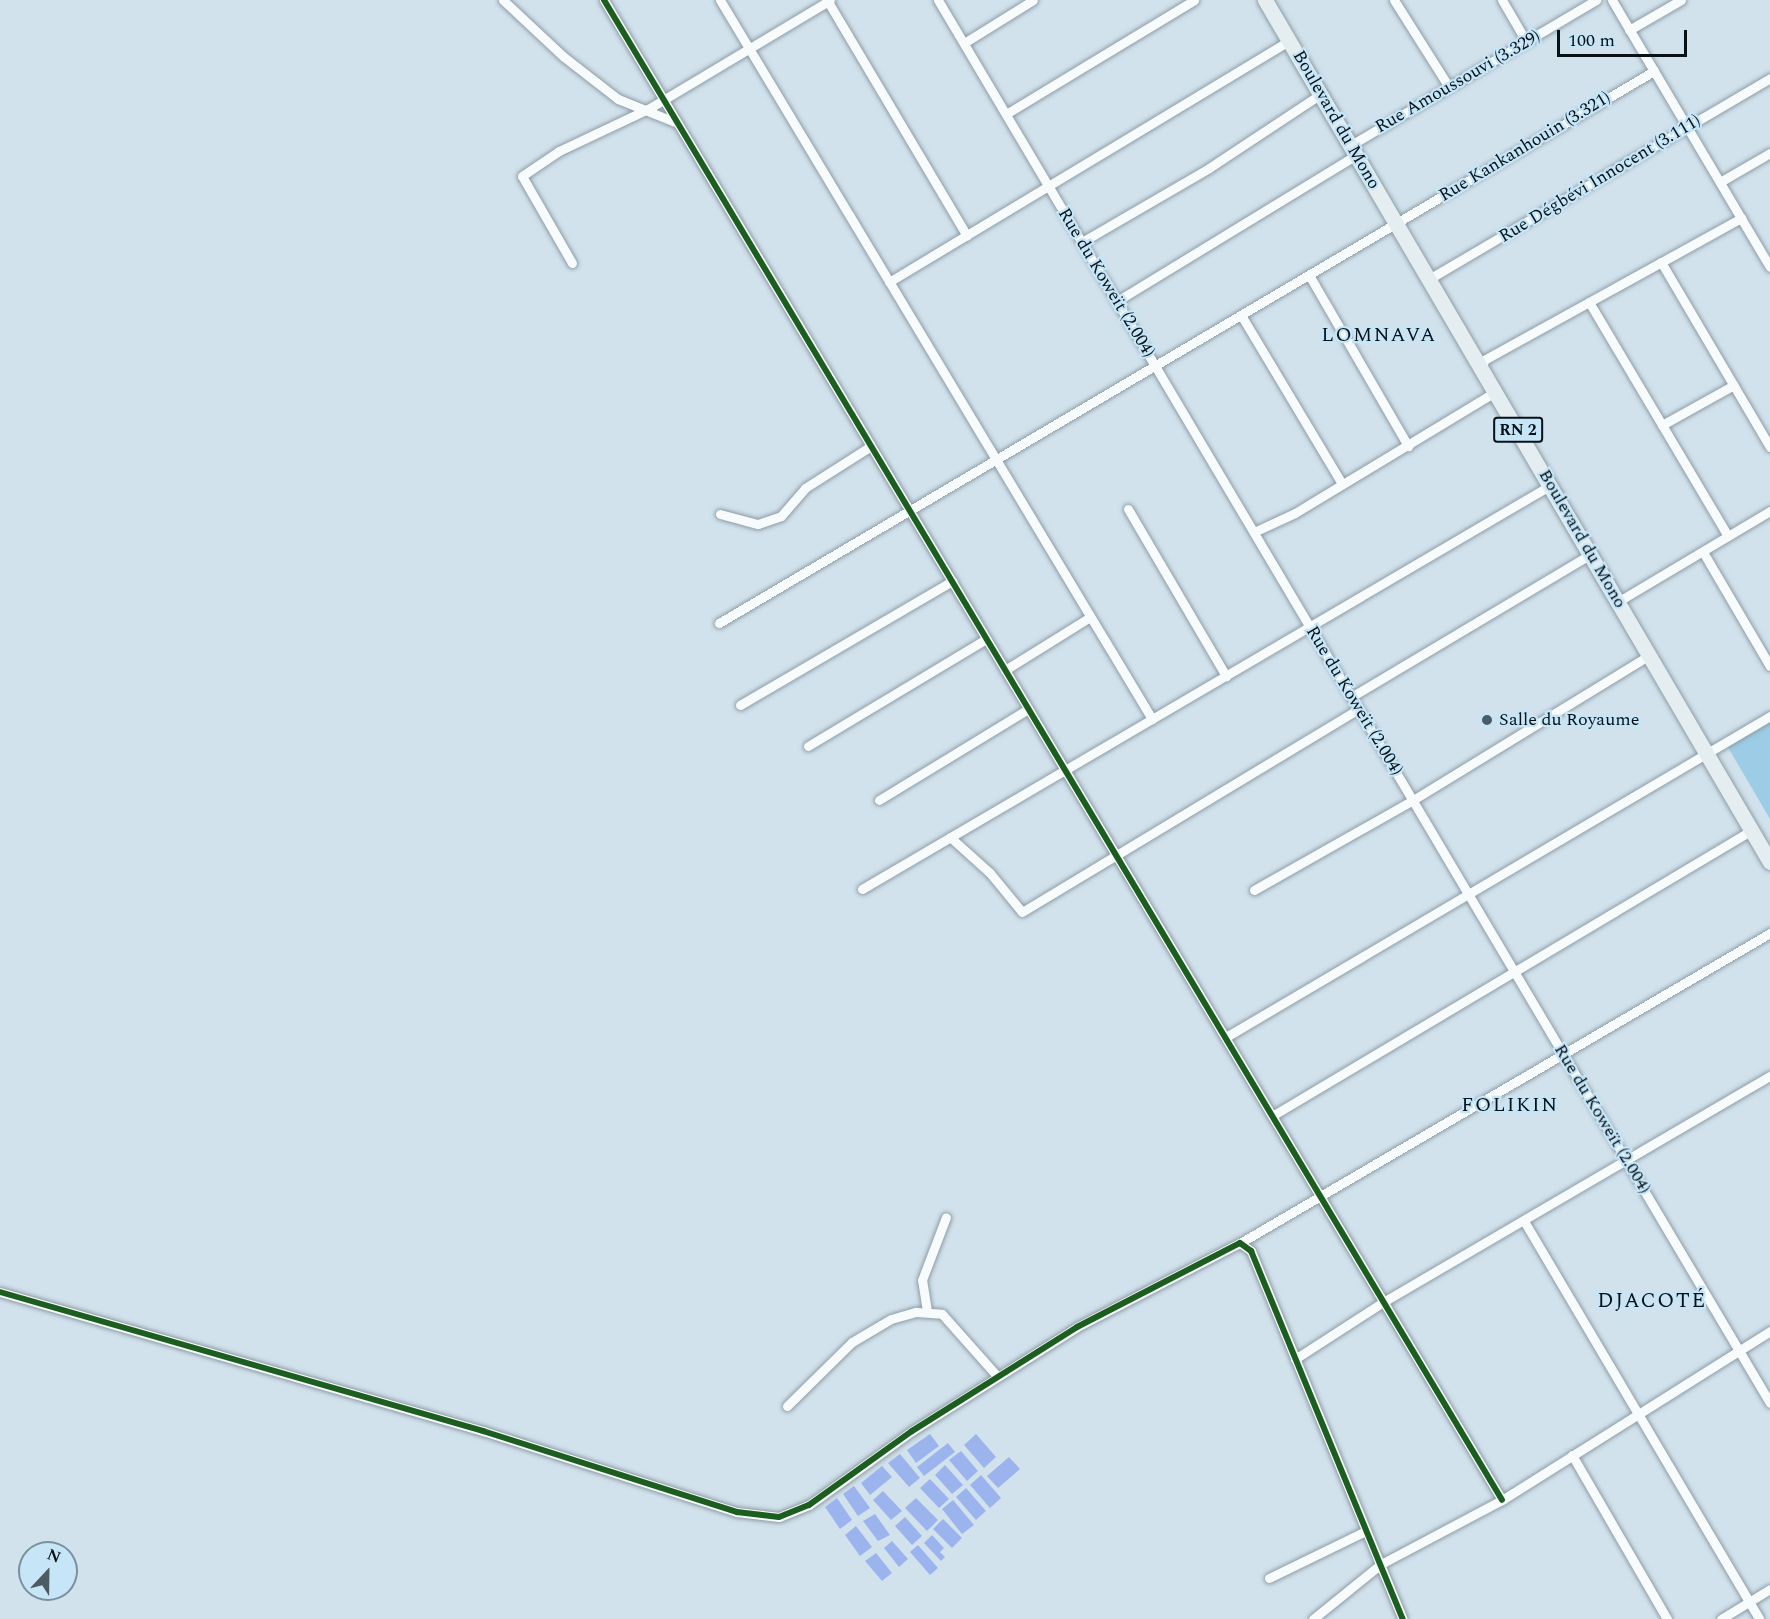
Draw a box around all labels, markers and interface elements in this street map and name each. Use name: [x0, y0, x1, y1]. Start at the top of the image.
scale bar: [1560, 18, 1690, 56]
street label: Rue Amoussouvi (3.329): [1371, 26, 1545, 138]
text: 100 m: [1568, 27, 1615, 54]
street label: Boulevard du Mono: [1287, 47, 1385, 193]
street label: Rue Kankanhouin (3.321): [1435, 87, 1615, 207]
street label: Rue Dégbévi Innocent (3.111): [1495, 110, 1705, 248]
street label: Rue du Koweït (2.004): [1053, 204, 1159, 362]
district label: LOMNAVA: [1321, 323, 1437, 347]
road number: RN 2: [1492, 417, 1544, 443]
street label: Boulevard du Mono: [1533, 466, 1631, 612]
street label: Rue du Koweït (2.004): [1301, 622, 1407, 780]
place label: Salle du Royaume: [1499, 709, 1639, 731]
marker: Salle du Royaume: [1480, 713, 1494, 727]
street label: Rue du Koweït (2.004): [1549, 1040, 1655, 1198]
district label: FOLIKIN: [1461, 1093, 1559, 1117]
district label: DJACOTÉ: [1597, 1288, 1707, 1314]
north arrow: [18, 1541, 78, 1601]
text: N: [43, 1543, 65, 1570]

